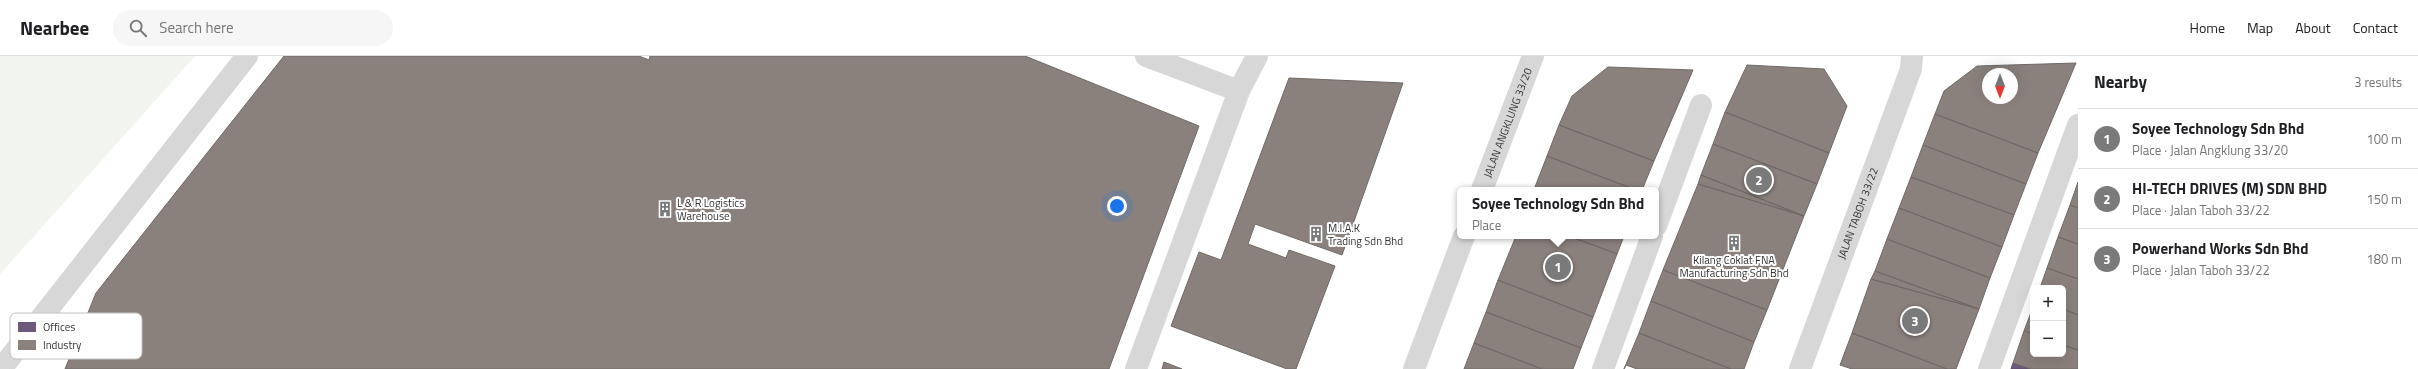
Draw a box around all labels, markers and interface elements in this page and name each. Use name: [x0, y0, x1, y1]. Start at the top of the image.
search box: [113, 10, 393, 46]
text: Nearbee: [20, 13, 89, 42]
text: Search here: [159, 16, 234, 39]
icon: search: [127, 17, 149, 39]
text: Home: [2190, 17, 2225, 38]
text: Map: [2247, 17, 2273, 38]
text: About: [2295, 17, 2331, 38]
text: Contact: [2353, 17, 2398, 38]
street label: JALAN ANGKLUNG 33/20: [1479, 65, 1536, 180]
north arrow: [1982, 68, 2018, 104]
text: Nearby: [2094, 69, 2147, 95]
text: 3 results: [2354, 72, 2402, 92]
text: Soyee Technology Sdn Bhd: [2132, 117, 2304, 140]
text: 1: [2103, 129, 2111, 149]
text: 100 m: [2366, 129, 2402, 149]
text: Place · Jalan Angklung 33/20: [2132, 140, 2288, 160]
pin: 2: [1746, 165, 1772, 195]
street label: JALAN TABOH 33/22: [1833, 165, 1882, 261]
text: HI-TECH DRIVES (M) SDN BHD: [2132, 177, 2327, 200]
popup: [1457, 187, 1659, 239]
text: 2: [2103, 189, 2111, 209]
text: 150 m: [2366, 189, 2402, 209]
text: Soyee Technology Sdn Bhd: [1472, 192, 1644, 215]
place label: L & R Logistics Warehouse: [677, 195, 744, 224]
your location: [1107, 196, 1127, 216]
building icon: L & R Logistics Warehouse: [656, 200, 674, 218]
text: Place · Jalan Taboh 33/22: [2132, 200, 2270, 220]
text: Place: [1472, 215, 1501, 235]
place label: M.I.A.K Trading Sdn Bhd: [1328, 220, 1403, 249]
building icon: M.I.A.K Trading Sdn Bhd: [1307, 225, 1325, 243]
building icon: Kilang Coklat FNA Manufacturing Sdn Bhd: [1725, 234, 1743, 252]
text: Powerhand Works Sdn Bhd: [2132, 237, 2308, 260]
text: 3: [2103, 249, 2111, 269]
text: 180 m: [2366, 249, 2402, 269]
pin: 1: [1545, 252, 1571, 282]
place label: Kilang Coklat FNA Manufacturing Sdn Bhd: [1680, 252, 1789, 281]
text: Place · Jalan Taboh 33/22: [2132, 260, 2270, 280]
map controls: [2030, 285, 2066, 357]
button: +: [2030, 285, 2066, 321]
pin: 3: [1902, 306, 1928, 336]
legend: [10, 313, 142, 359]
text: Offices: [43, 319, 75, 335]
button: −: [2030, 321, 2066, 357]
text: Industry: [43, 337, 82, 353]

